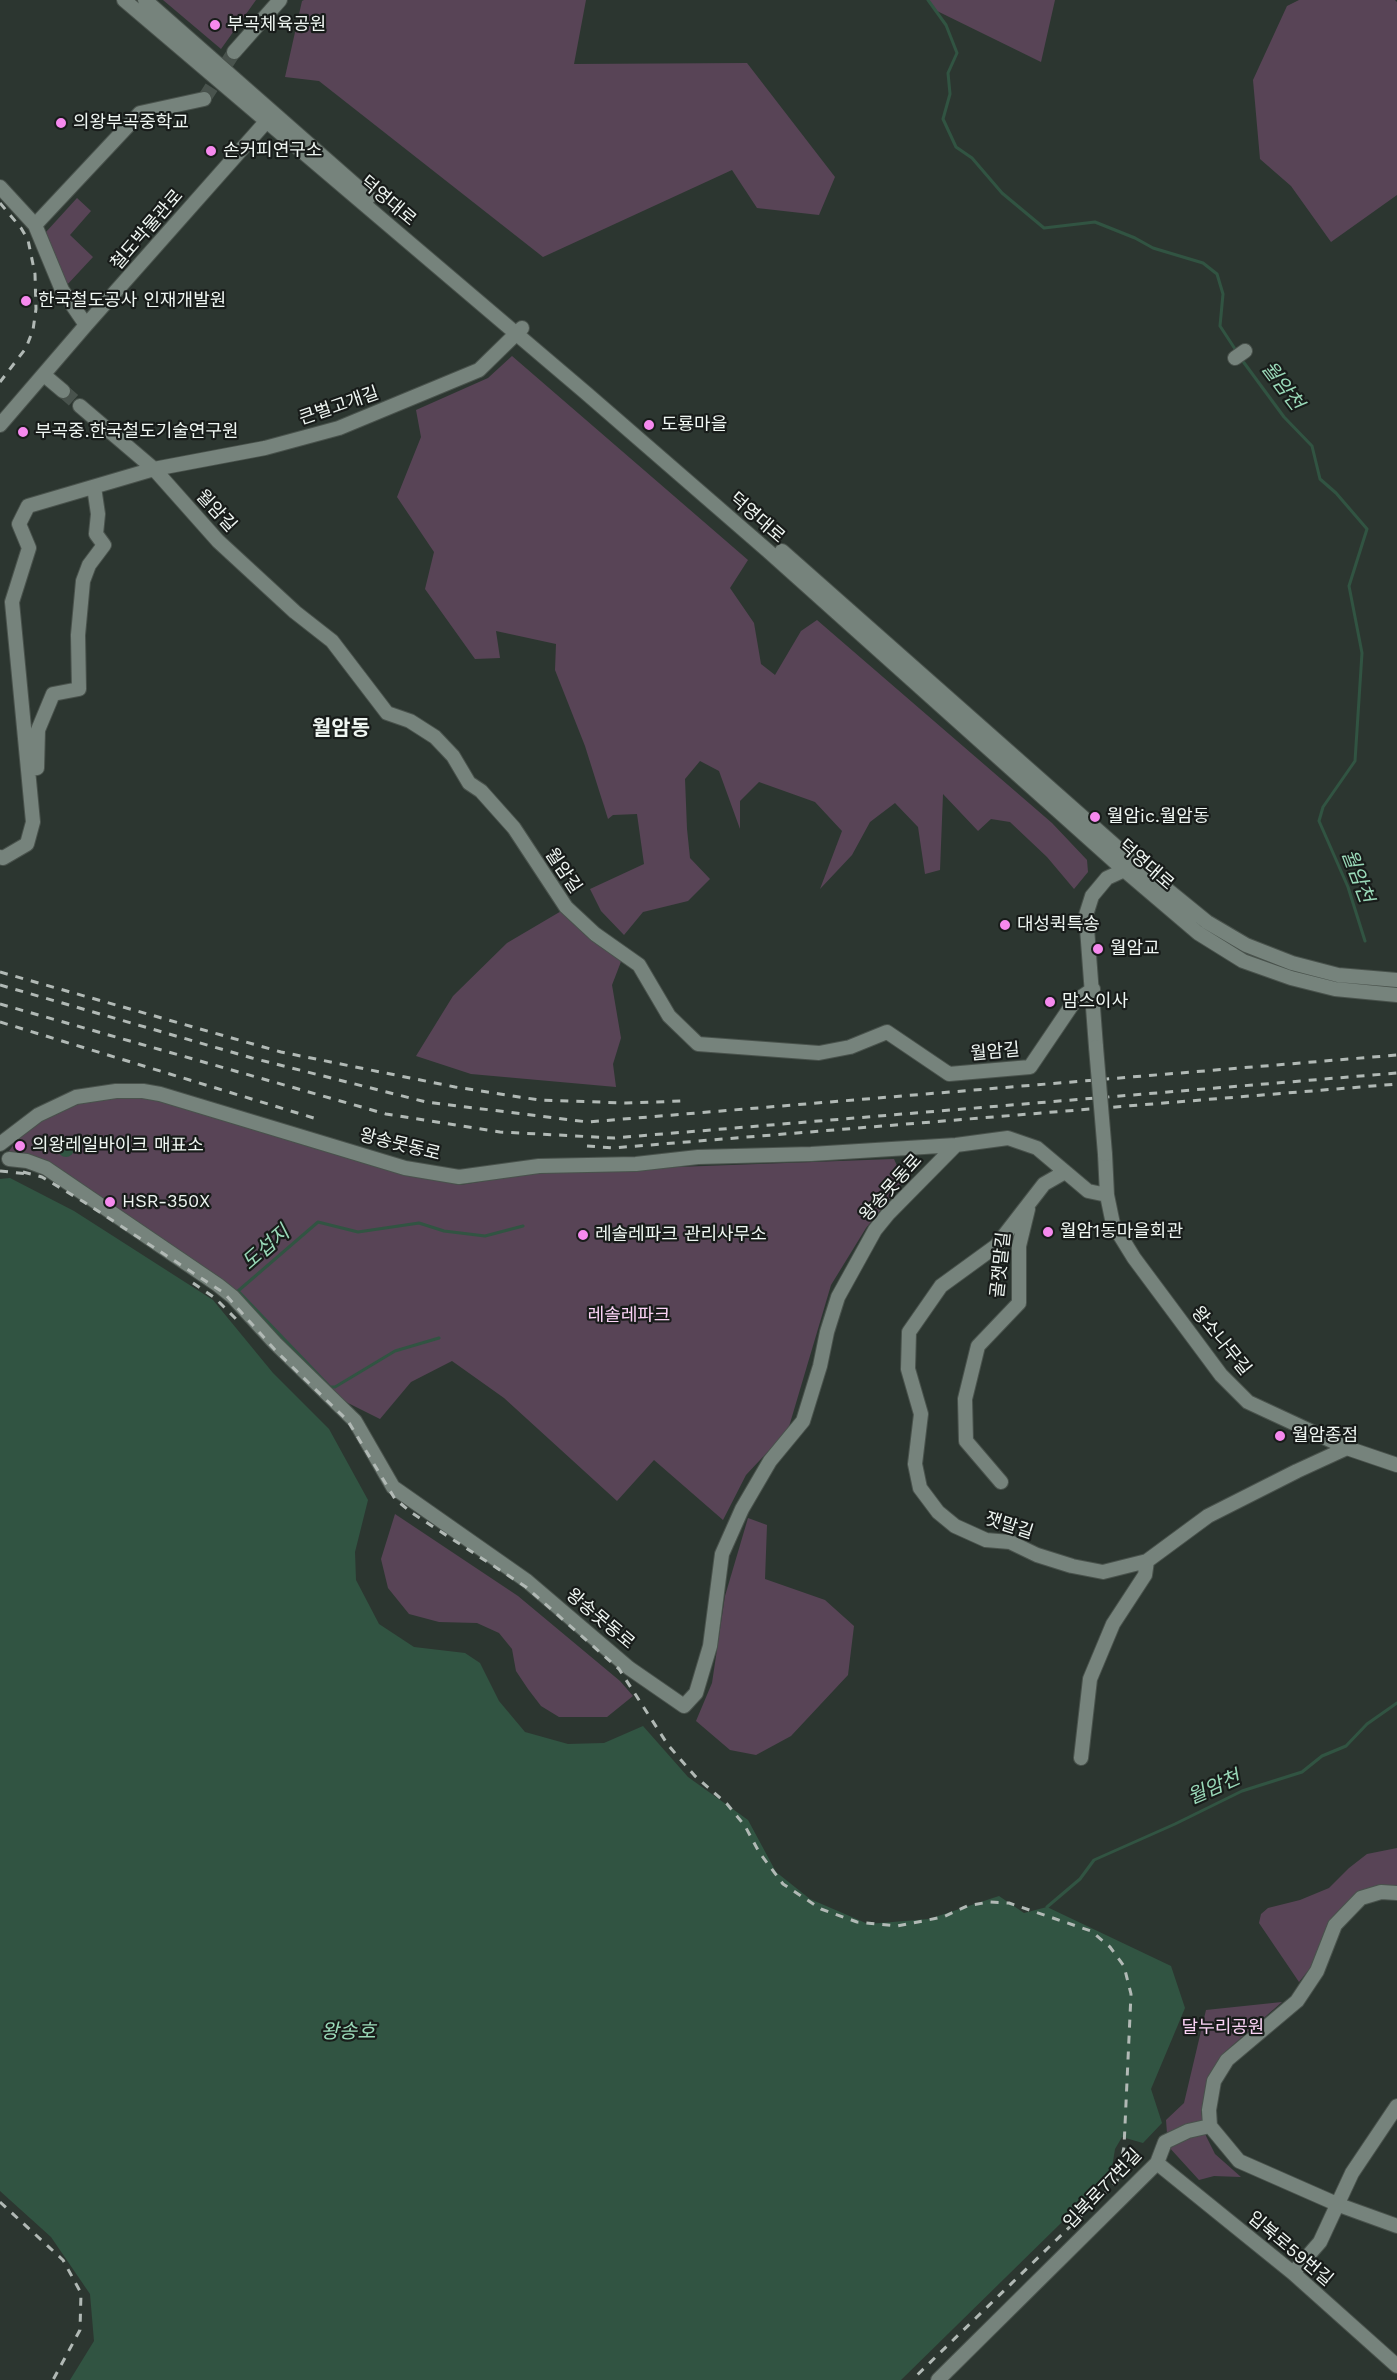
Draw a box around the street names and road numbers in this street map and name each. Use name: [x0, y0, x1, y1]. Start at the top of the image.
street label: 덕영대로: [356, 171, 420, 231]
street label: 철도박물관로: [106, 185, 188, 275]
street label: 큰벌고개길: [296, 382, 382, 430]
street label: 월암길: [191, 485, 241, 537]
street label: 덕영대로: [725, 488, 789, 548]
street label: 덕영대로: [1114, 835, 1178, 895]
street label: 월암길: [540, 844, 586, 898]
street label: 월암길: [969, 1039, 1021, 1065]
street label: 왕송못동로: [357, 1125, 443, 1165]
street label: 왕송못동로: [855, 1150, 927, 1226]
street label: 골잿말길: [987, 1231, 1015, 1299]
street label: 왕소나무길: [1187, 1302, 1255, 1380]
street label: 잿말길: [982, 1508, 1036, 1544]
street label: 왕송못동로: [561, 1584, 639, 1654]
street label: 입북로77번길: [1059, 2144, 1147, 2234]
street label: 입북로59번길: [1243, 2207, 1337, 2291]

